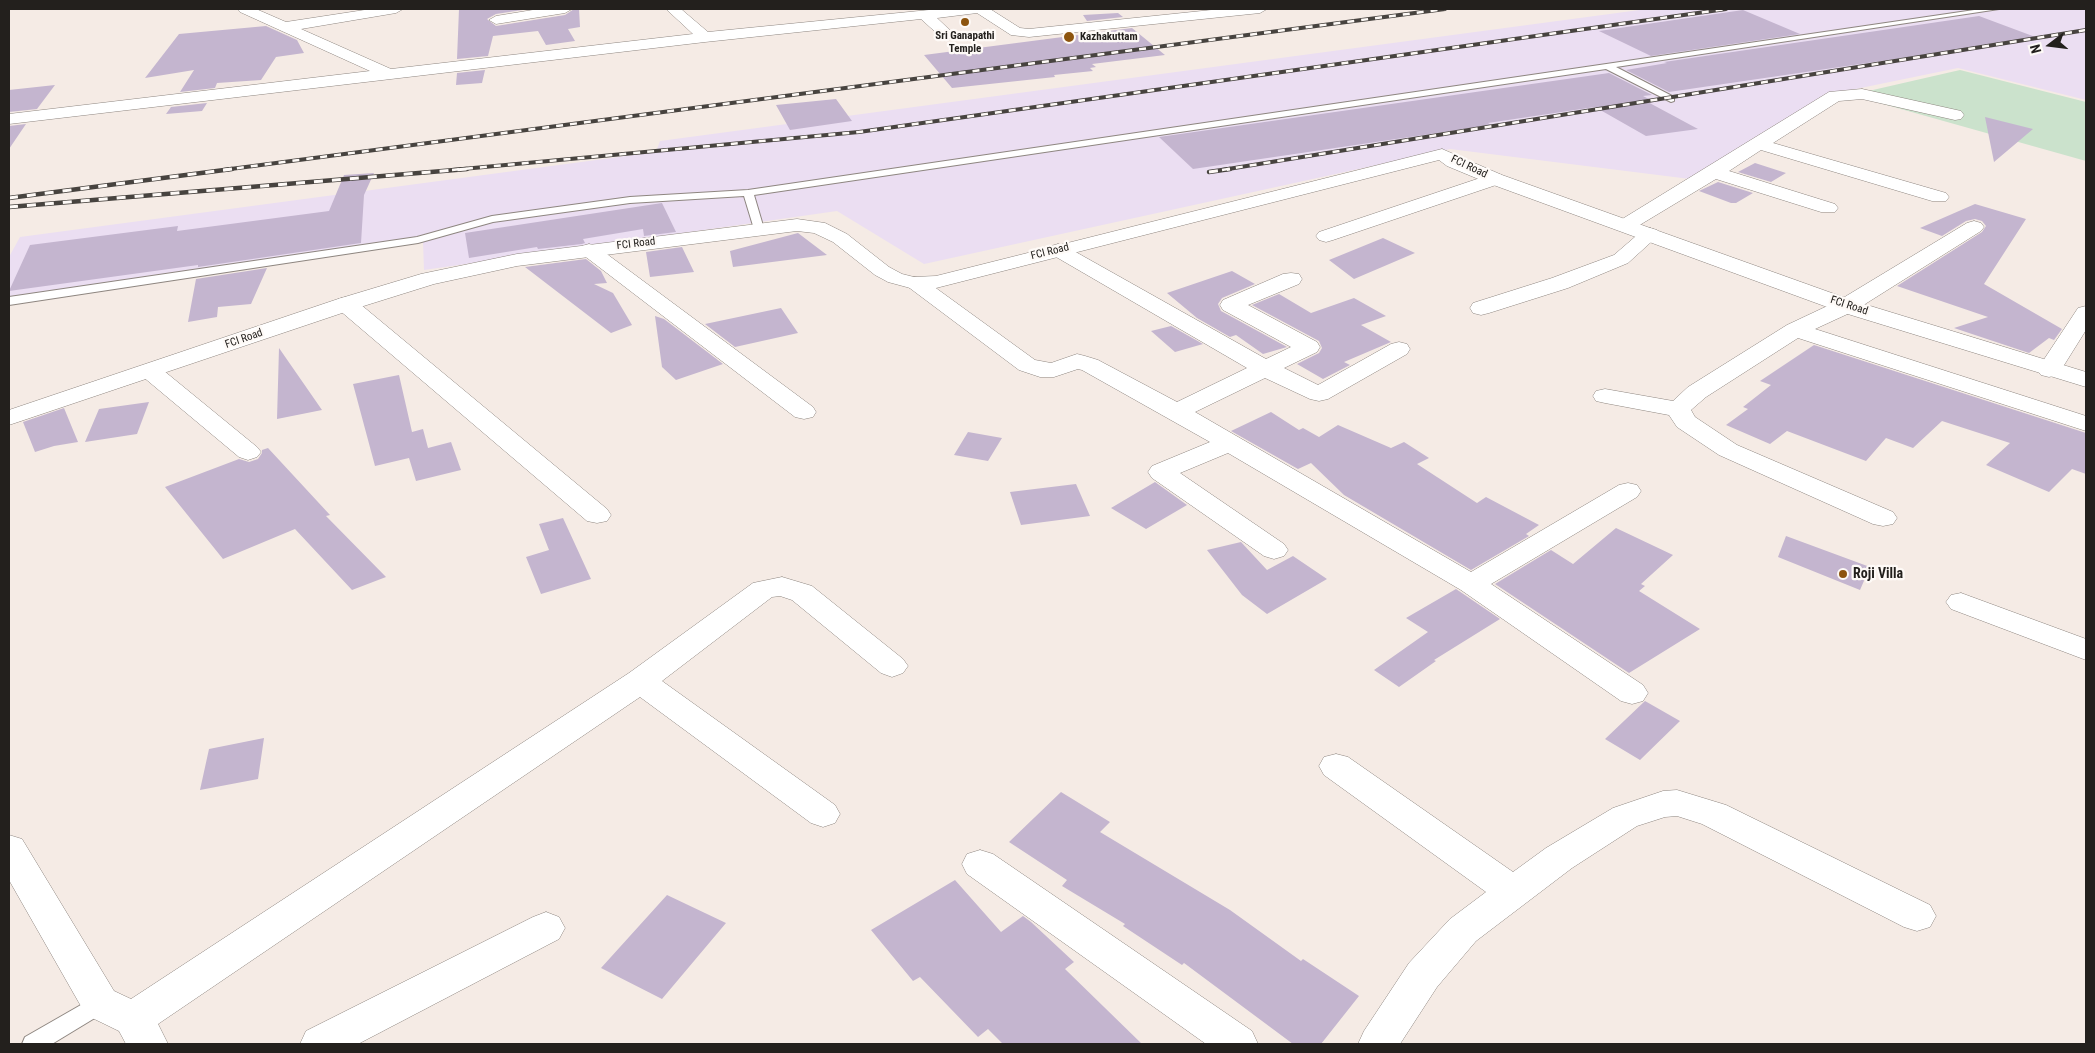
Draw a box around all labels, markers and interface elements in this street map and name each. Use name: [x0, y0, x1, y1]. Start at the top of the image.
marker: Sri Ganapathi Temple: [959, 16, 971, 28]
north arrow: [2025, 20, 2075, 70]
place label: Sri Ganapathi Temple: [935, 29, 995, 55]
marker: Kazhakuttam: [1062, 30, 1076, 44]
place label: Kazhakuttam: [1080, 30, 1138, 44]
text: N: [2027, 43, 2044, 55]
street label: FCI Road: [1449, 153, 1489, 181]
street label: FCI Road: [616, 235, 656, 253]
street label: FCI Road: [1030, 241, 1070, 263]
street label: FCI Road: [1828, 294, 1870, 318]
street label: FCI Road: [223, 326, 265, 352]
place label: Roji Villa: [1853, 566, 1903, 582]
marker: Roji Villa: [1837, 568, 1849, 580]

